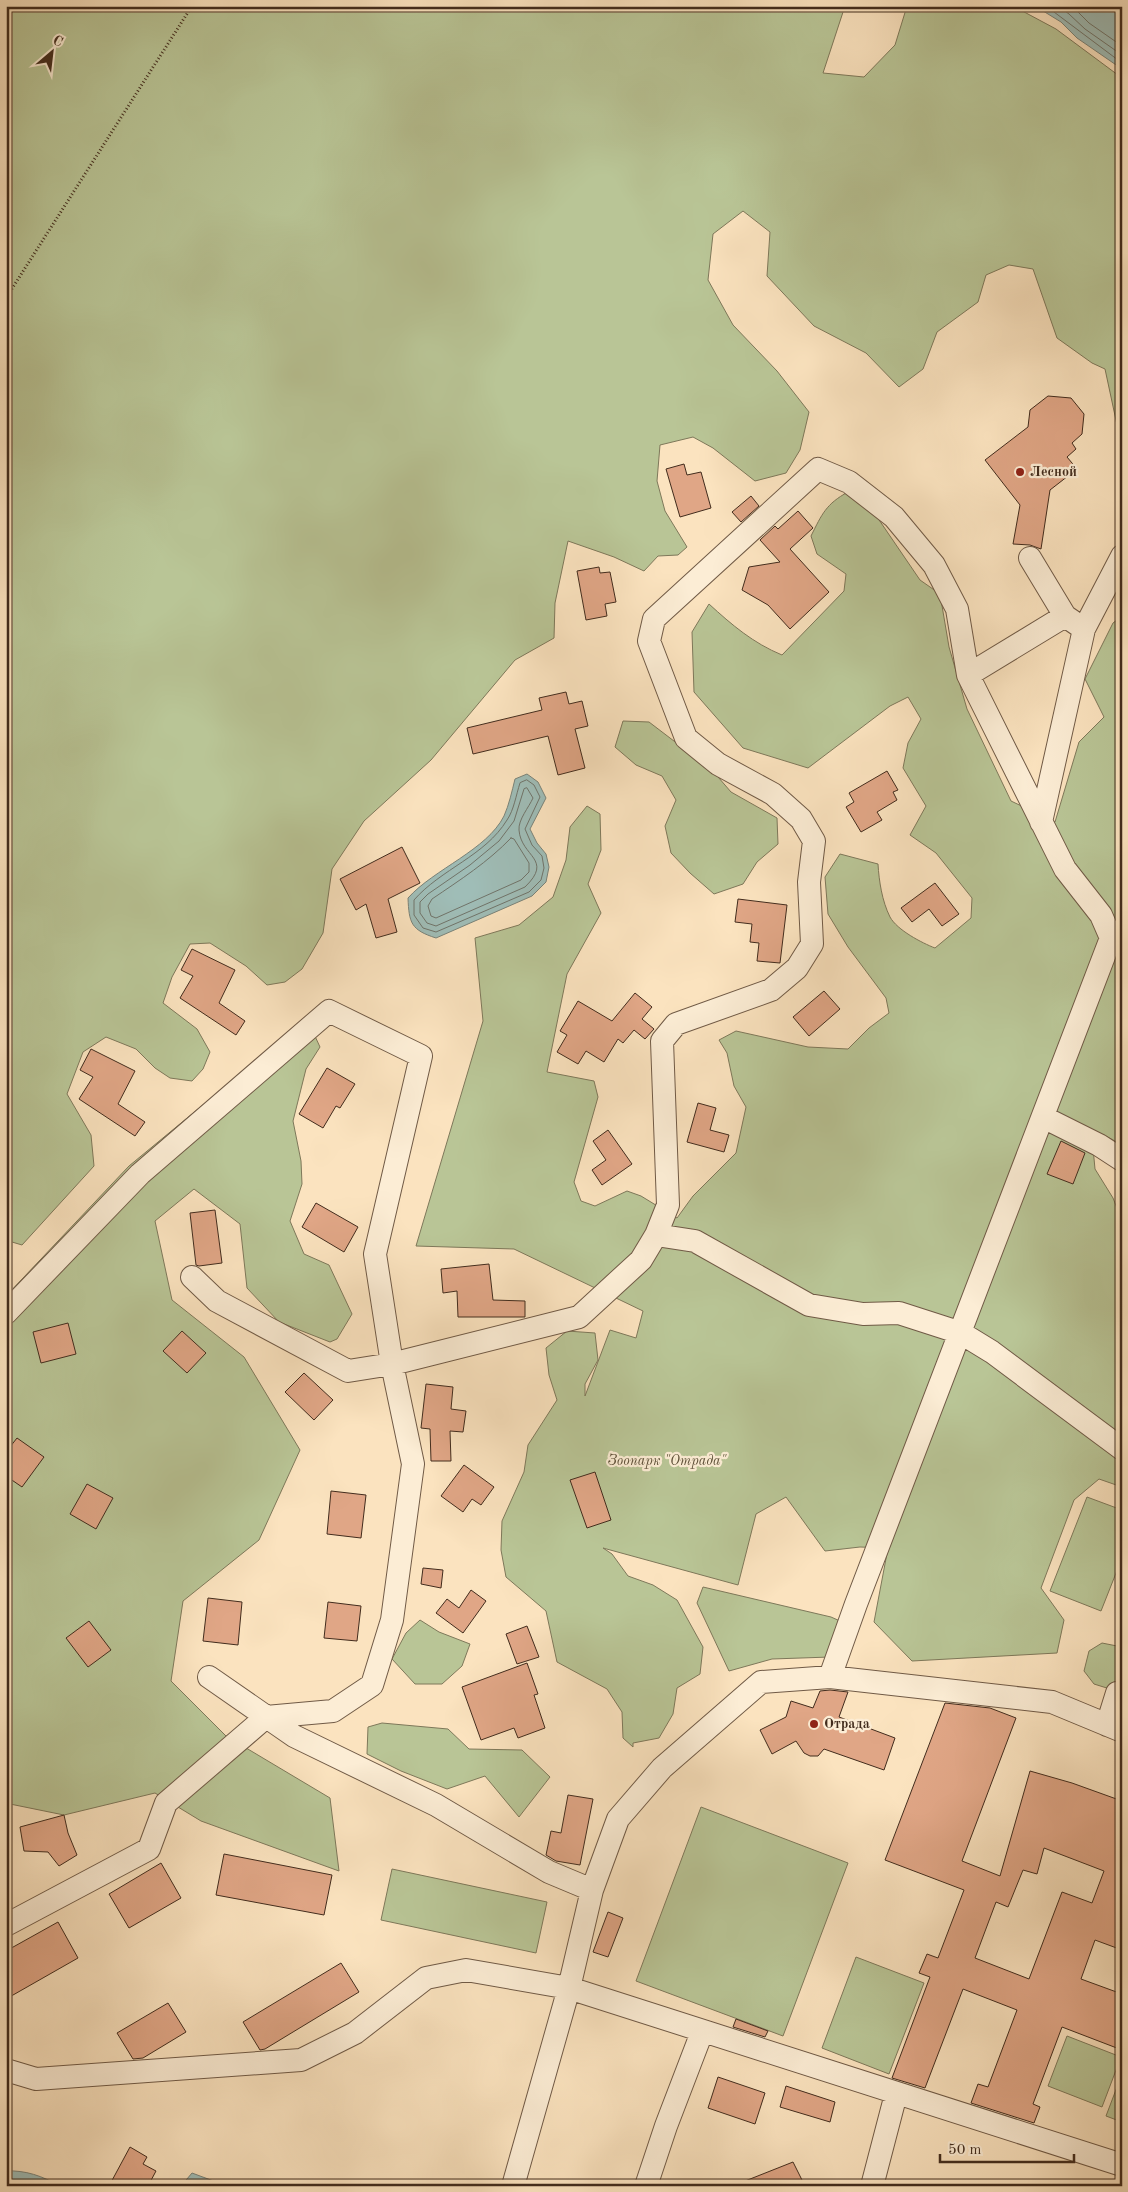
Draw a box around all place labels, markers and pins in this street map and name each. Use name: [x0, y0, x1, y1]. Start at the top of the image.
place label: Лесной: [1030, 465, 1077, 479]
marker: Лесной: [1014, 466, 1026, 478]
place label: Отрада: [824, 1717, 870, 1731]
marker: Отрада: [808, 1718, 820, 1730]

